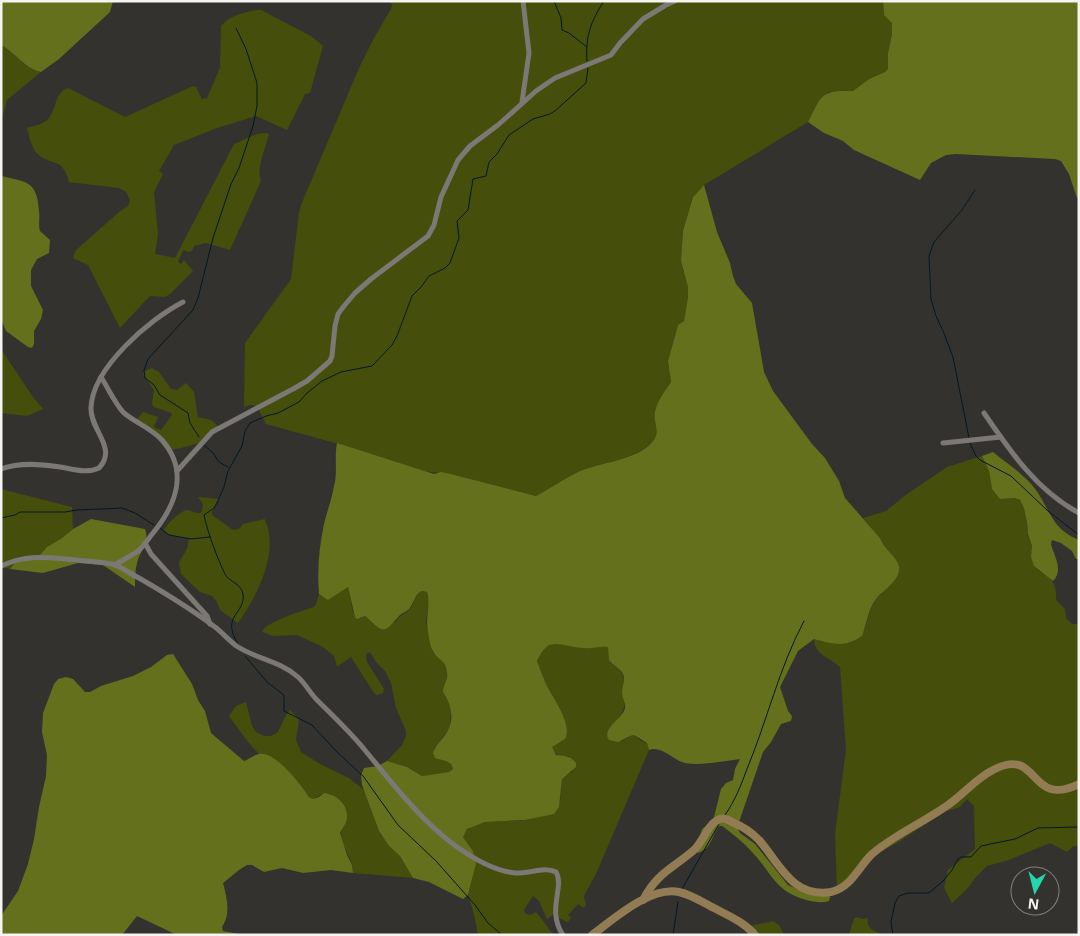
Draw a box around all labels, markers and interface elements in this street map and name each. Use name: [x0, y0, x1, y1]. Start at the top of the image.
north arrow: [1010, 866, 1060, 916]
text: N: [1027, 894, 1040, 915]

